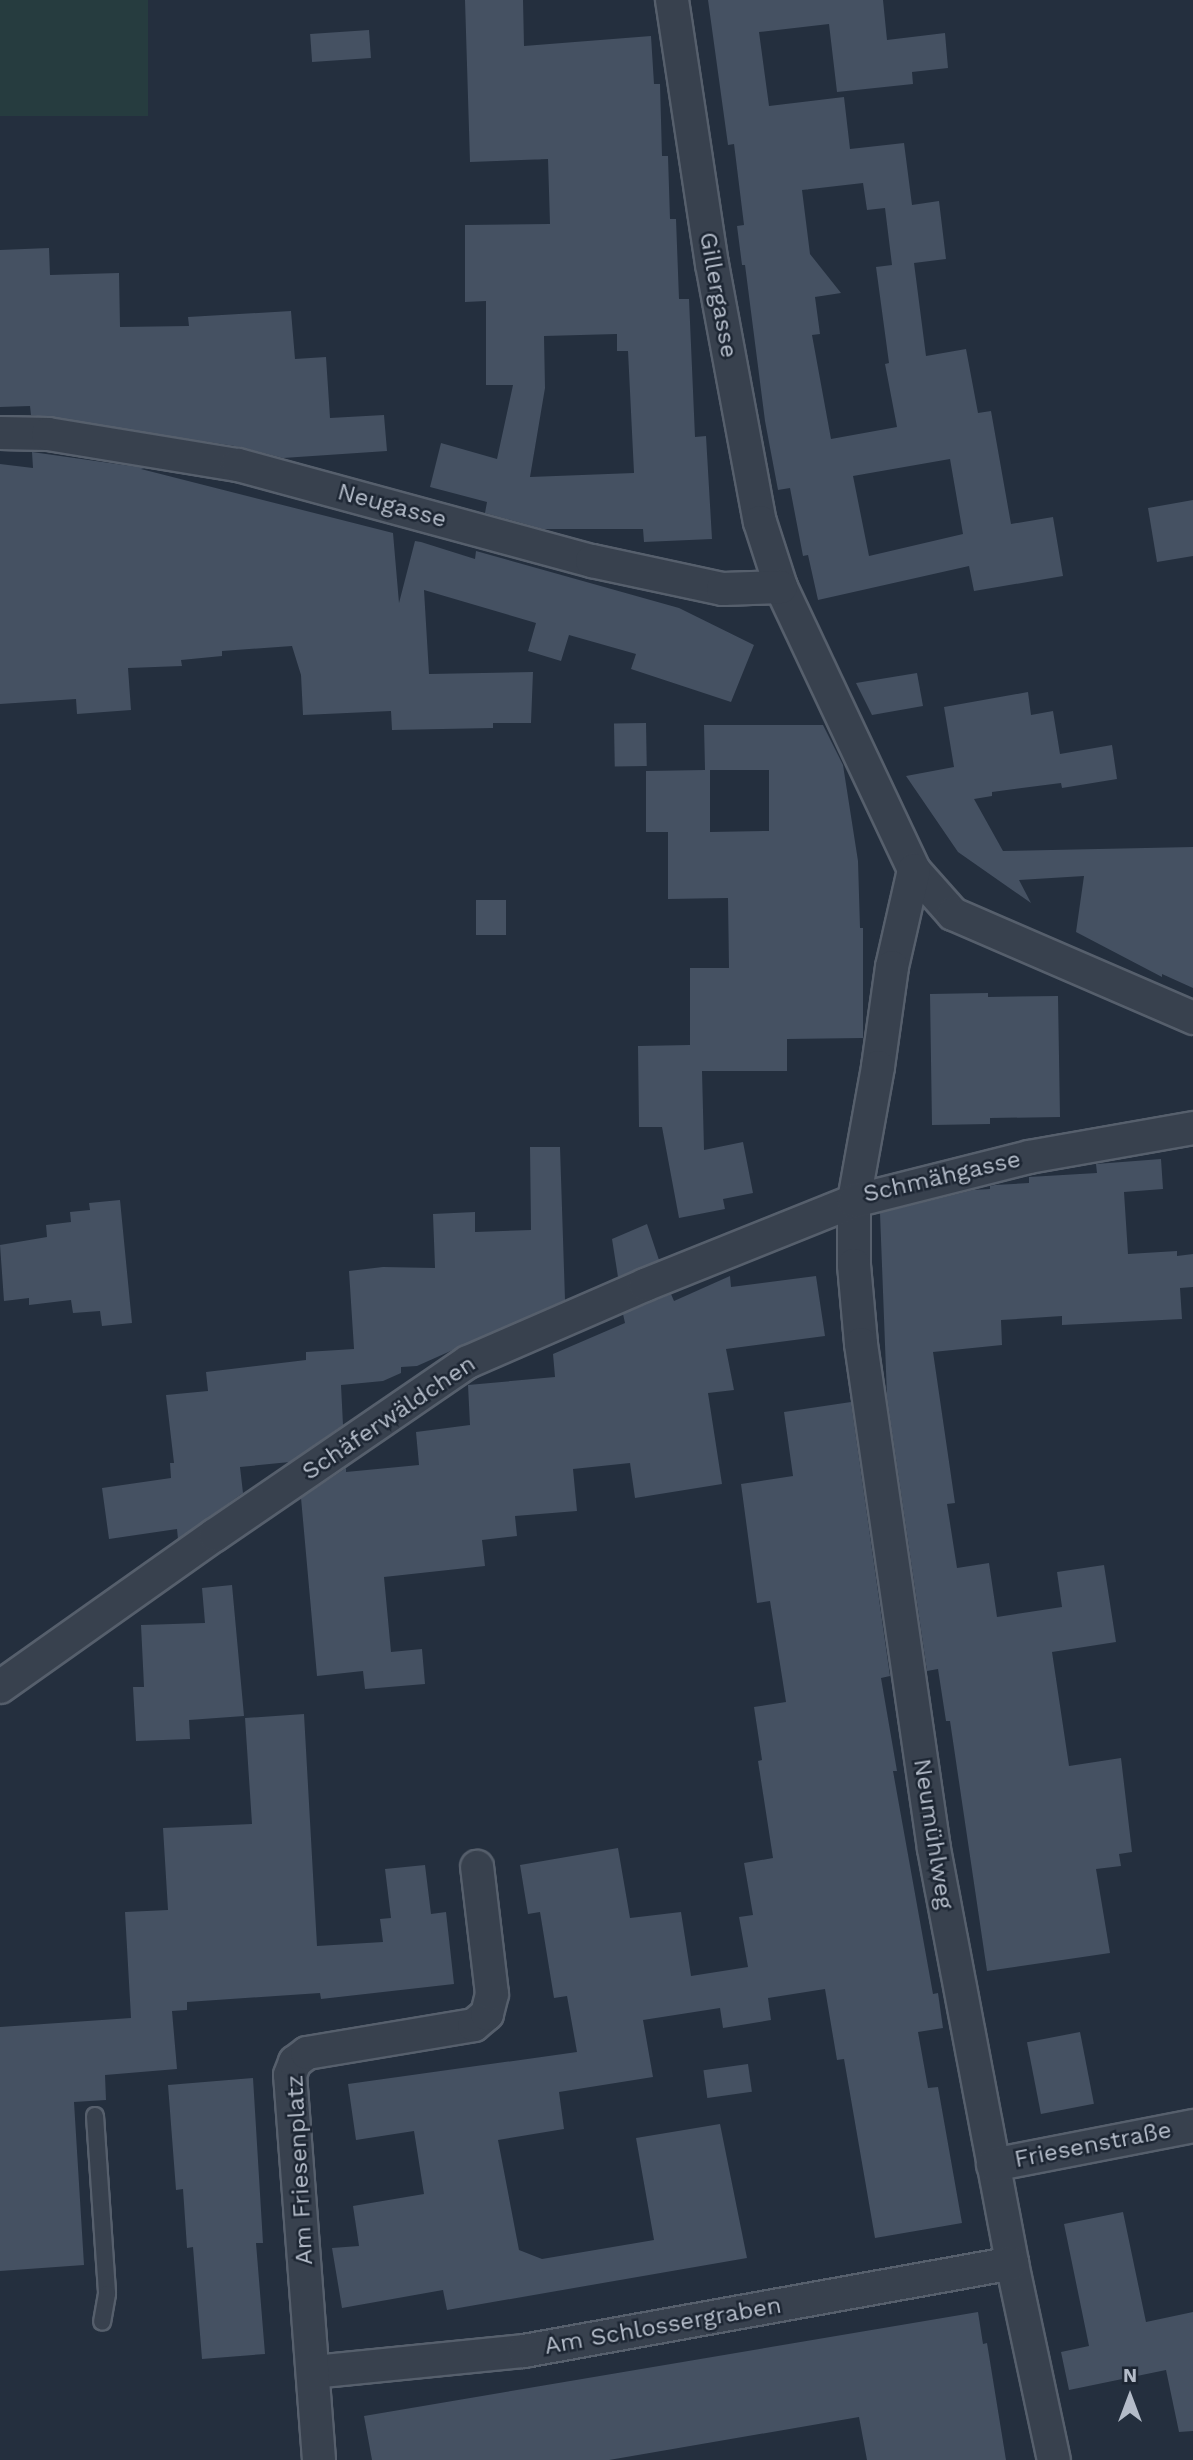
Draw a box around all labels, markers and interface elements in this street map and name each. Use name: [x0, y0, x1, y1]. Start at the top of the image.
street label: Gillergasse: [693, 230, 743, 360]
street label: Neugasse: [334, 478, 450, 534]
street label: Schmähgasse: [861, 1145, 1023, 1209]
street label: Schäferwäldchen: [297, 1349, 481, 1487]
street label: Neumühlweg: [907, 1757, 959, 1911]
street label: Am Friesenplatz: [281, 2074, 319, 2266]
street label: Friesenstraße: [1012, 2116, 1174, 2174]
street label: Am Schlossergraben: [542, 2291, 784, 2361]
north arrow: [1095, 2362, 1165, 2432]
text: N: [1123, 2364, 1137, 2387]

